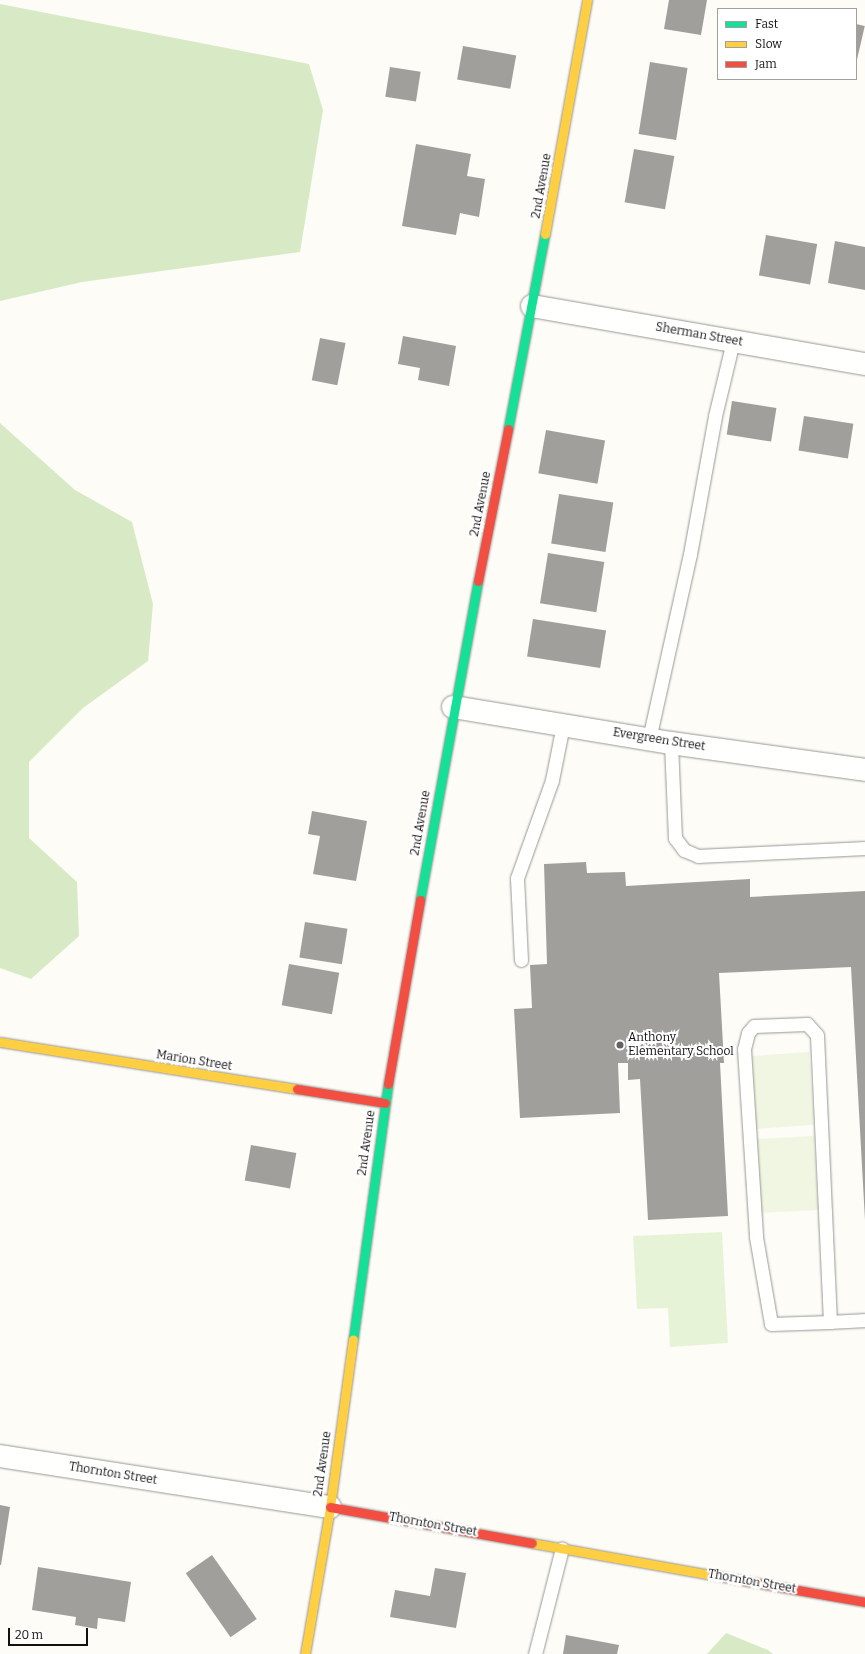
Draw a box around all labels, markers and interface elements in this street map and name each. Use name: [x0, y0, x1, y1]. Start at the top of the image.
legend: [717, 8, 857, 80]
text: Fast: [755, 17, 778, 31]
text: Slow: [755, 37, 782, 51]
text: Jam: [755, 57, 777, 71]
street label: 2nd Avenue: [529, 152, 555, 220]
street label: Sherman Street: [654, 320, 744, 350]
street label: 2nd Avenue: [468, 470, 494, 538]
street label: Evergreen Street: [612, 726, 706, 754]
street label: 2nd Avenue: [408, 789, 434, 857]
place label: Anthony Elementary School: [628, 1031, 734, 1059]
marker: Anthony Elementary School: [615, 1040, 625, 1050]
street label: Marion Street: [155, 1048, 233, 1074]
street label: 2nd Avenue: [355, 1109, 379, 1177]
street label: 2nd Avenue: [311, 1430, 335, 1498]
street label: Thornton Street: [68, 1460, 158, 1488]
street label: Thornton Street: [388, 1510, 478, 1540]
street label: Thornton Street: [707, 1567, 797, 1597]
scale bar: [10, 1620, 90, 1646]
text: 20 m: [15, 1628, 43, 1642]

